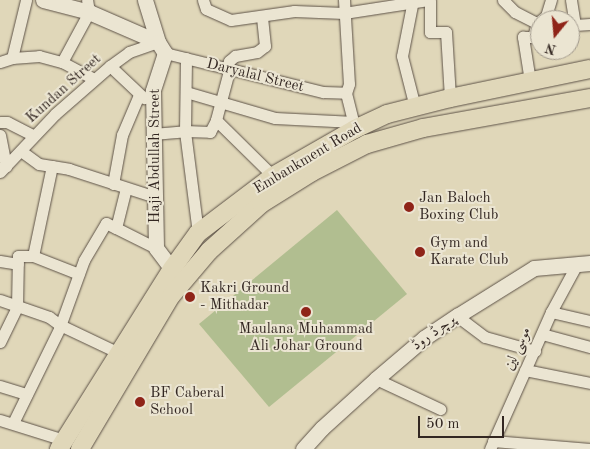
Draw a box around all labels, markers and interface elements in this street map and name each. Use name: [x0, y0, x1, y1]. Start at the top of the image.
north arrow: [530, 10, 580, 60]
text: N: [544, 40, 558, 57]
street label: Kundan Street: [23, 51, 105, 127]
street label: Daryalal Street: [205, 55, 305, 97]
street label: Haji Abdullah Street: [147, 89, 165, 223]
street label: Embankment Road: [251, 120, 365, 198]
place label: Jan Baloch Boxing Club: [419, 189, 498, 224]
marker: Jan Baloch Boxing Club: [403, 201, 415, 213]
place label: Gym and Karate Club: [430, 234, 508, 269]
marker: Gym and Karate Club: [414, 246, 426, 258]
place label: Kakri Ground - Mithadar: [200, 279, 289, 314]
marker: Kakri Ground - Mithadar: [184, 291, 196, 303]
marker: Maulana Muhammad Ali Johar Ground: [300, 306, 312, 318]
street label: پرچرڈ روڈ: [408, 311, 460, 355]
place label: Maulana Muhammad Ali Johar Ground: [239, 320, 373, 355]
street label: موسی لین: [501, 325, 535, 373]
place label: BF Caberal School: [150, 384, 224, 419]
marker: BF Caberal School: [134, 396, 146, 408]
scale bar: [420, 406, 506, 438]
text: 50 m: [426, 417, 460, 432]

